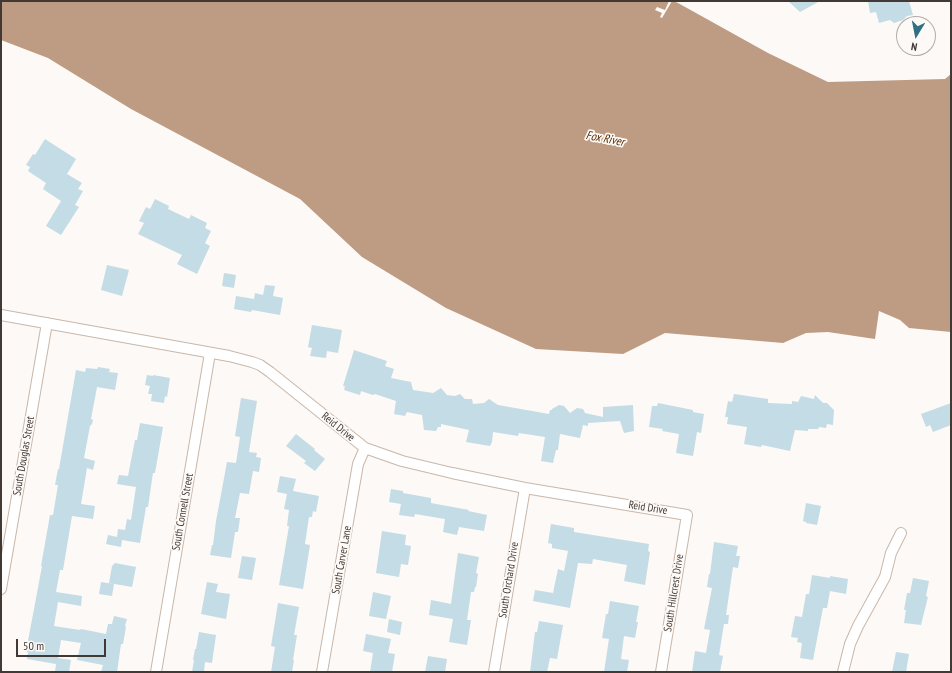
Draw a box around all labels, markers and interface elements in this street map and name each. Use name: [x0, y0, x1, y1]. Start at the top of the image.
north arrow: [896, 16, 936, 56]
text: N: [910, 39, 918, 54]
water label: Fox River: [585, 128, 625, 150]
street label: Reid Drive: [319, 410, 357, 444]
street label: South Douglas Street: [11, 415, 37, 497]
street label: South Connell Street: [170, 472, 196, 552]
street label: Reid Drive: [628, 498, 668, 518]
street label: South Carver Lane: [330, 525, 354, 595]
street label: South Orchard Drive: [496, 541, 522, 619]
street label: South Hillcrest Drive: [661, 553, 687, 633]
scale bar: [18, 631, 108, 657]
text: 50 m: [23, 638, 44, 653]

